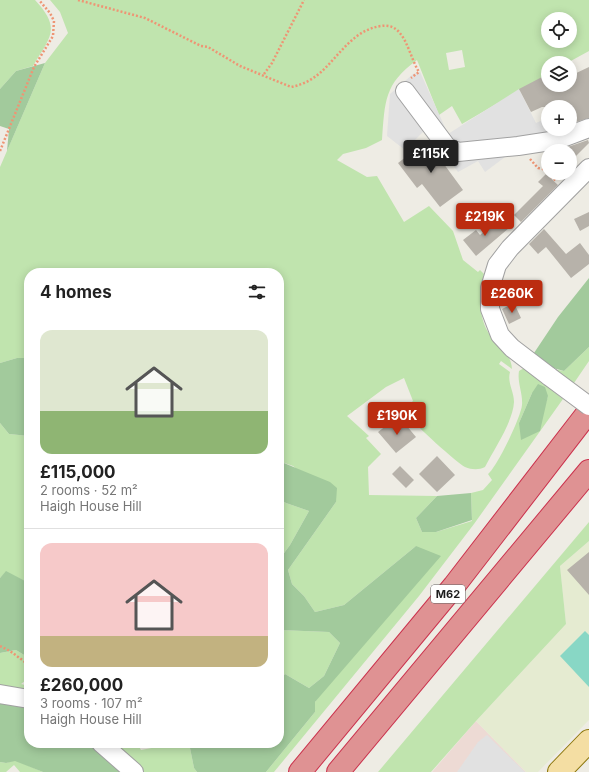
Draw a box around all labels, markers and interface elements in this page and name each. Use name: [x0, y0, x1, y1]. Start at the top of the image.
map controls: [541, 12, 577, 180]
button: locate: [541, 12, 577, 48]
button: layers: [541, 56, 577, 92]
button: +: [541, 100, 577, 136]
pin: £115K: [403, 140, 459, 174]
button: −: [541, 144, 577, 180]
text: £115K: [412, 145, 450, 161]
pin: £219K: [457, 203, 513, 237]
text: £219K: [465, 208, 505, 224]
pin: £260K: [484, 280, 540, 314]
icon: filters: [246, 281, 268, 303]
text: 4 homes: [40, 282, 112, 302]
text: £260K: [490, 285, 534, 301]
icon: home: [118, 356, 190, 428]
pin: £190K: [369, 402, 425, 436]
text: £190K: [377, 407, 417, 423]
text: £115,000: [40, 462, 116, 482]
text: 2 rooms · 52 m²: [40, 482, 138, 498]
text: Haigh House Hill: [40, 498, 142, 514]
icon: home: [118, 569, 190, 641]
road number: M62: [431, 585, 465, 603]
text: £260,000: [40, 675, 123, 695]
text: 3 rooms · 107 m²: [40, 695, 143, 711]
text: Haigh House Hill: [40, 711, 142, 727]

